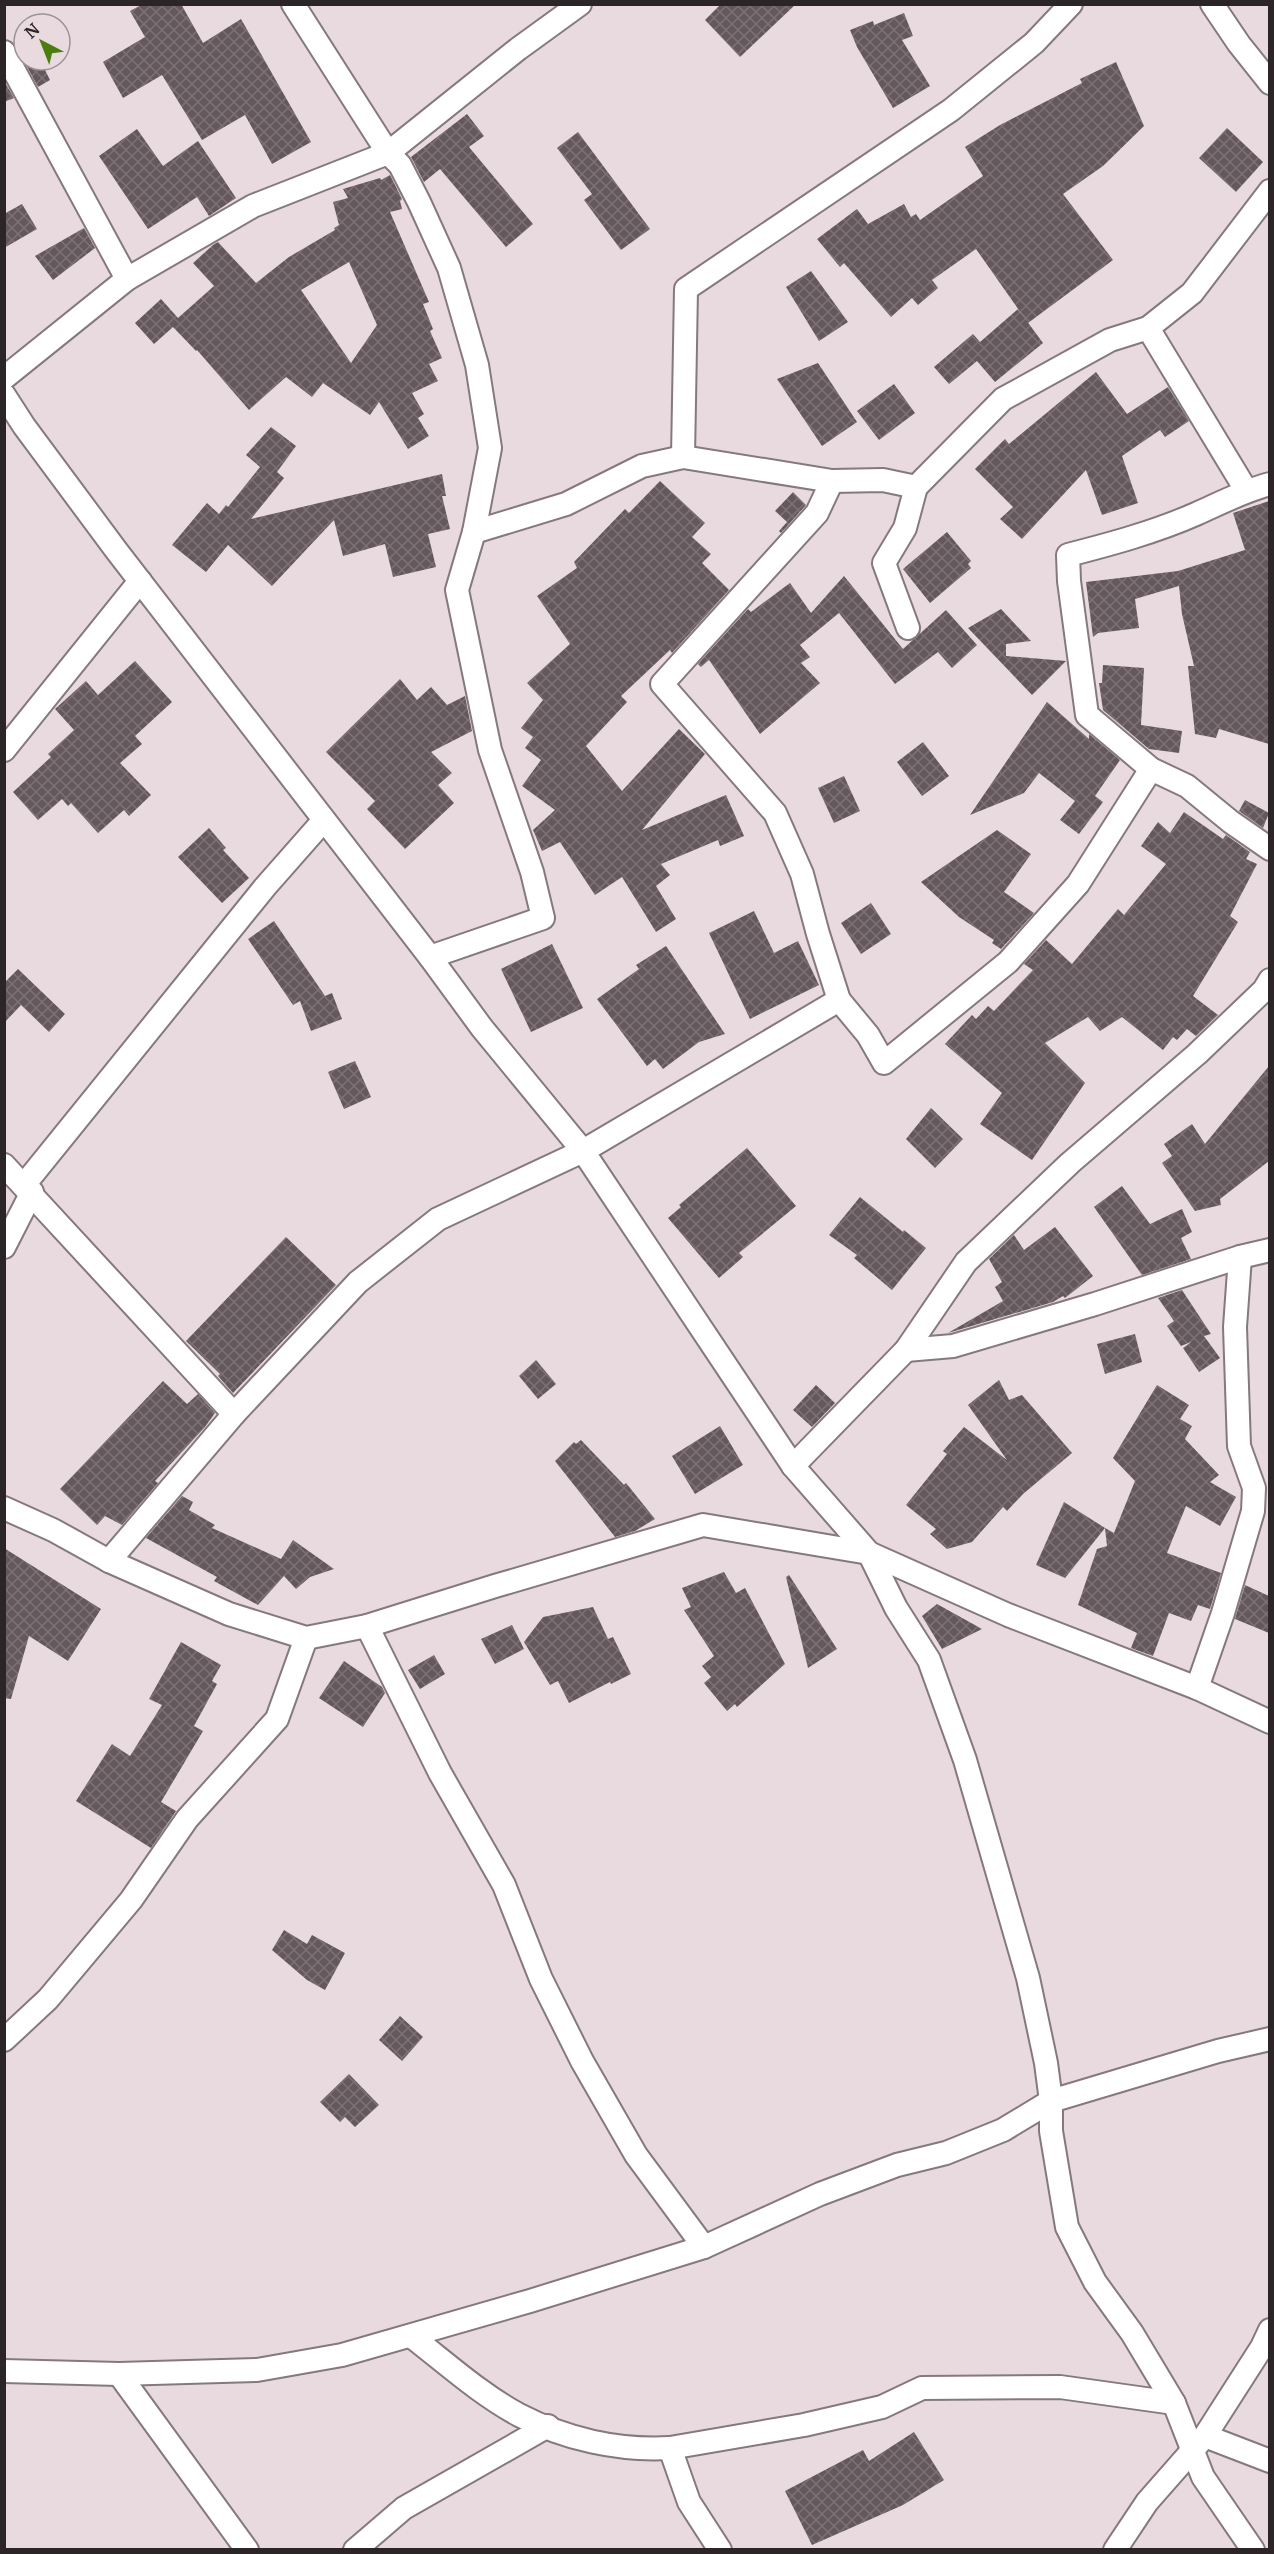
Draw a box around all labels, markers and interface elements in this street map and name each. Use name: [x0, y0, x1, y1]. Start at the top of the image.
north arrow: [12, 12, 72, 72]
text: N: [21, 19, 44, 43]

